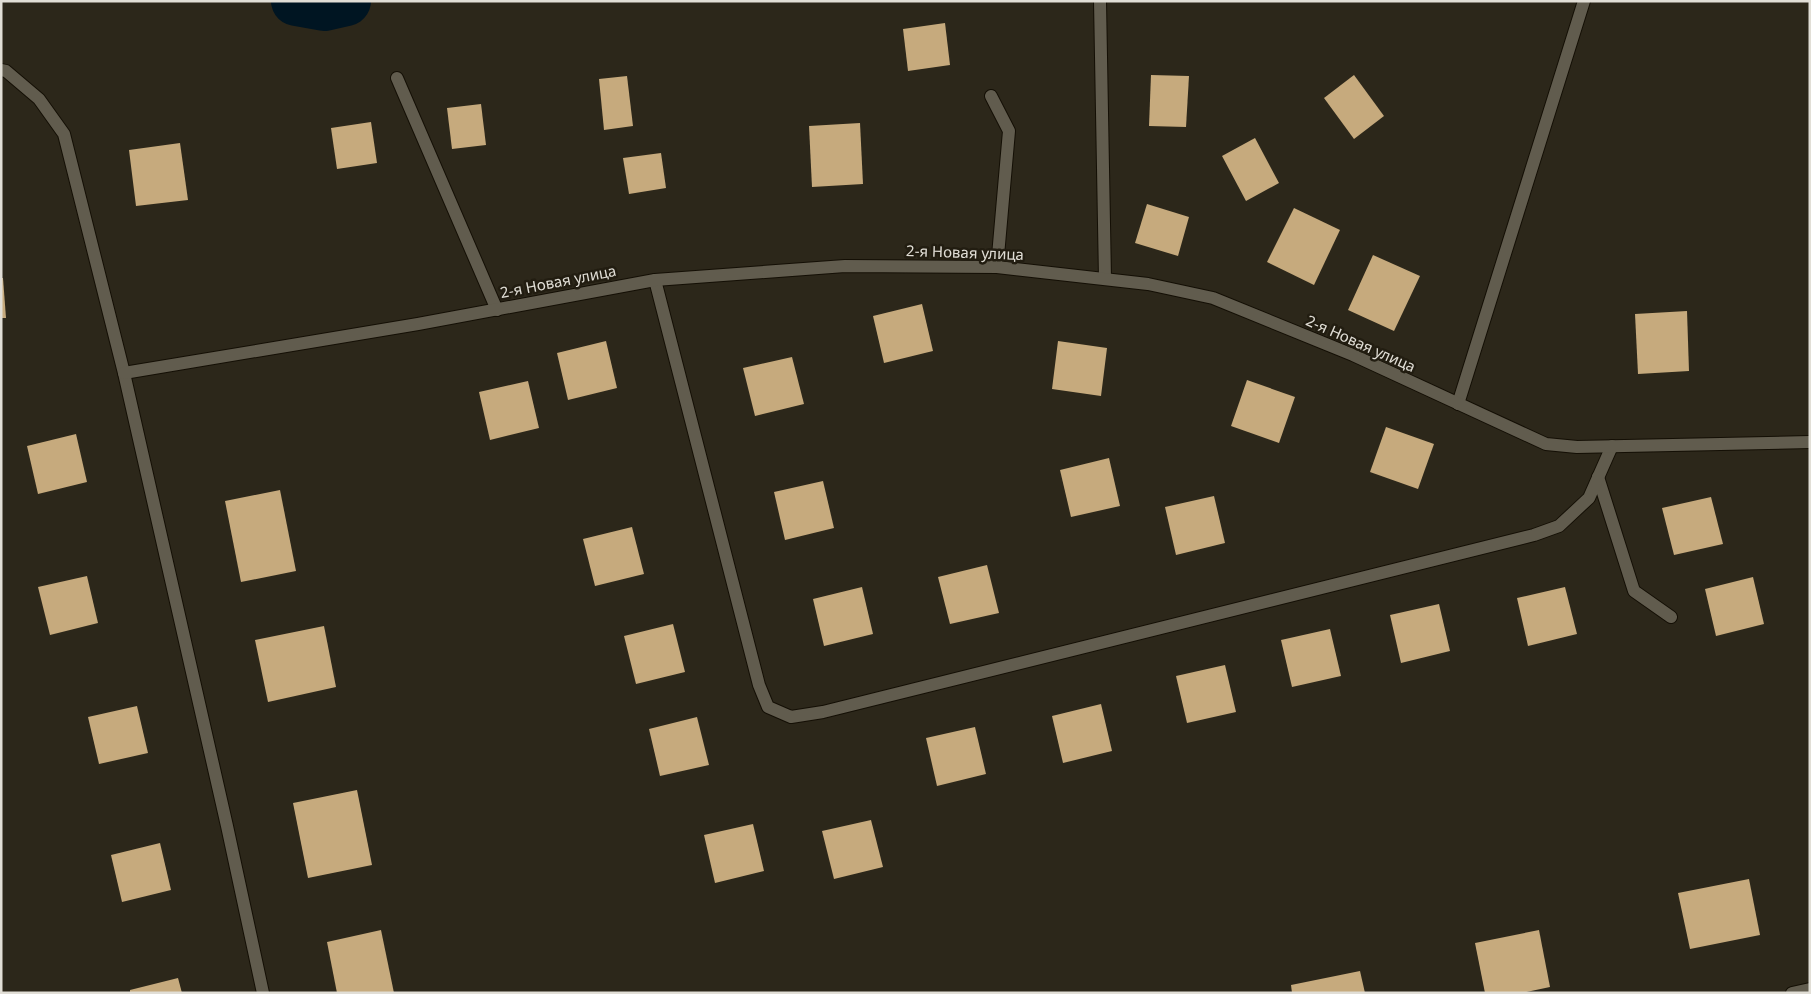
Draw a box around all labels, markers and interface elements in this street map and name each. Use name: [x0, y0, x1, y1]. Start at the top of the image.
street label: 2-я Новая улица: [906, 240, 1024, 264]
street label: 2-я Новая улица: [498, 260, 618, 302]
street label: 2-я Новая улица: [1303, 310, 1419, 376]

